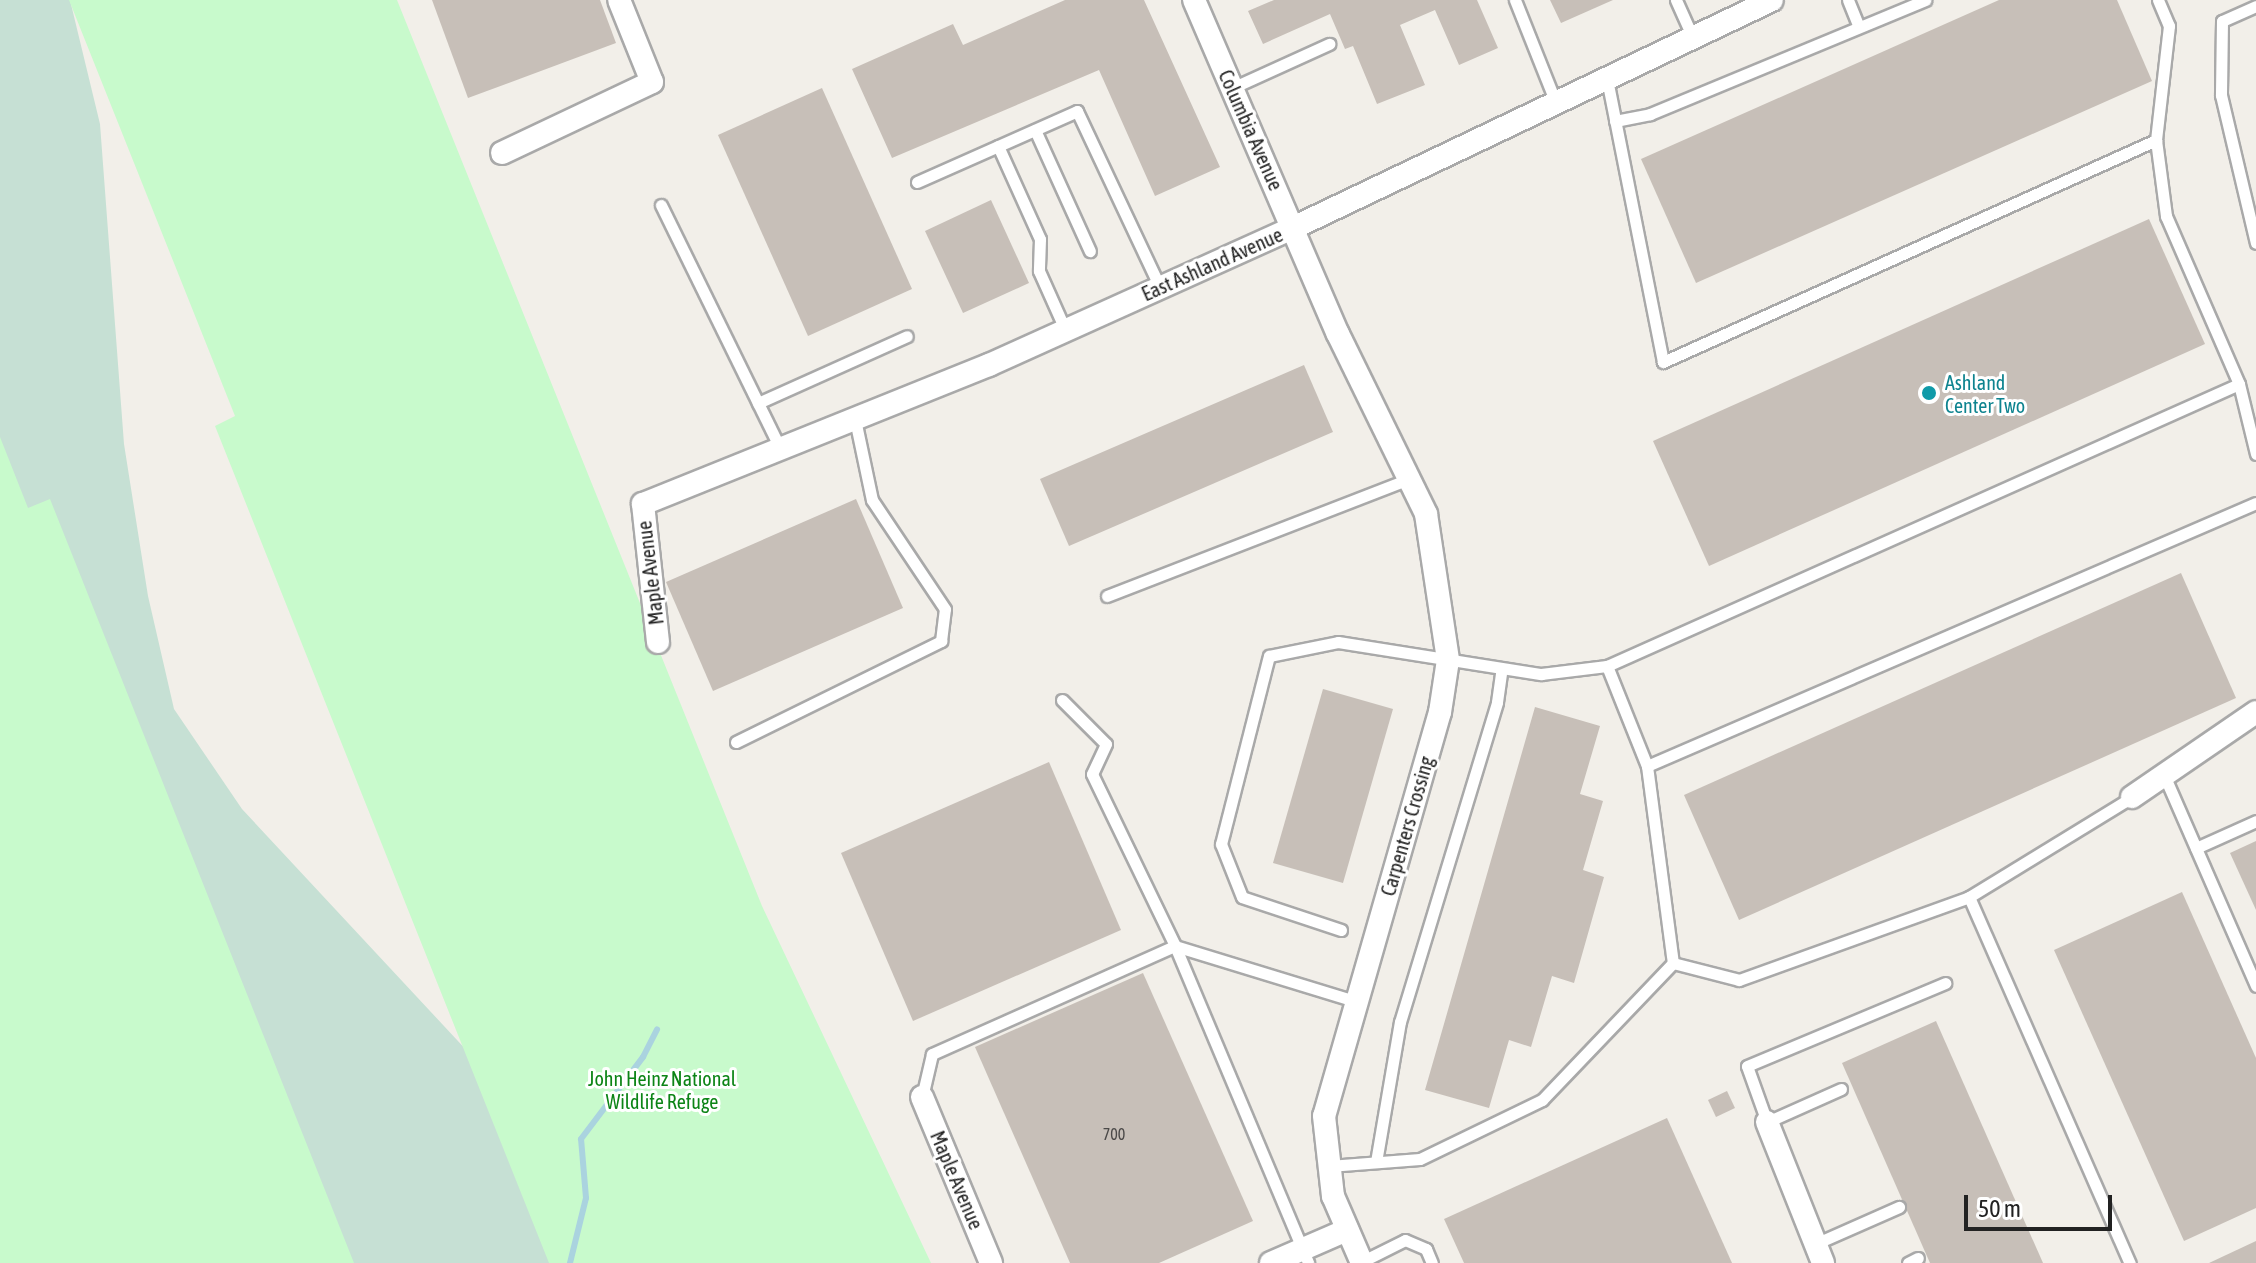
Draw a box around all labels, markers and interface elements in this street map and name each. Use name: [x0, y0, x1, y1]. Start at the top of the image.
street label: Columbia Avenue: [1214, 66, 1288, 194]
street label: East Ashland Avenue: [1138, 222, 1286, 306]
place label: Ashland Center Two: [1945, 370, 2025, 417]
marker: Ashland Center Two: [1920, 384, 1938, 402]
street label: Maple Avenue: [632, 520, 668, 626]
street label: Carpenters Crossing: [1376, 753, 1438, 899]
park label: John Heinz National Wildlife Refuge: [588, 1066, 736, 1113]
house number: 700: [1103, 1124, 1125, 1144]
street label: Maple Avenue: [926, 1127, 988, 1233]
scale bar: [1968, 1179, 2116, 1229]
text: 50 m: [1978, 1195, 2021, 1222]

